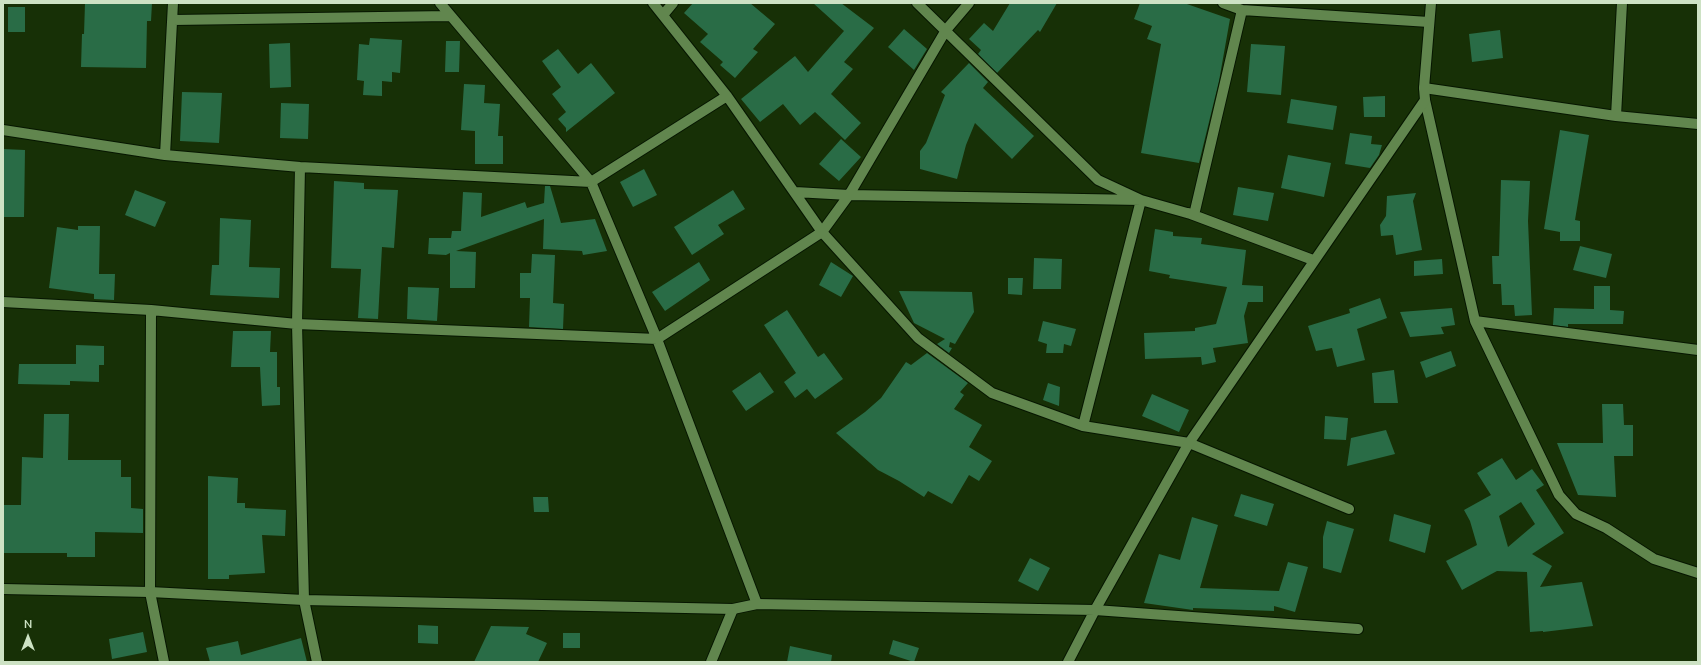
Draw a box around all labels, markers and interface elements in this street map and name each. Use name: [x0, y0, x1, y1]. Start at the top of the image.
north arrow: [8, 617, 48, 657]
text: N: [24, 617, 32, 632]

